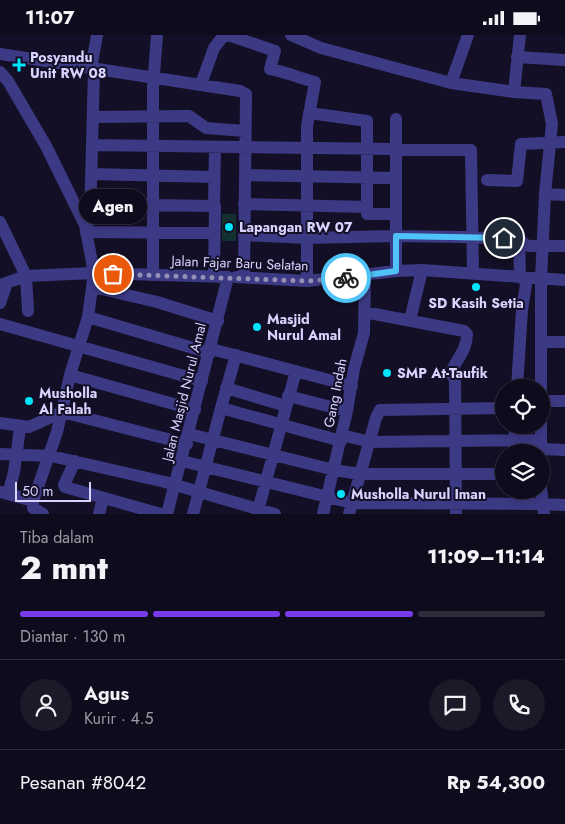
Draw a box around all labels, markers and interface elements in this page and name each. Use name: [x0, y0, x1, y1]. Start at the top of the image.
text: 11:07: [25, 4, 75, 31]
place label: Posyandu Unit RW 08: [30, 47, 107, 83]
marker: Posyandu Unit RW 08: [12, 58, 26, 72]
callout: Agen: [79, 189, 147, 224]
text: Agen: [93, 195, 133, 218]
place label: Lapangan RW 07: [239, 217, 353, 237]
pin: [483, 217, 525, 259]
marker: Lapangan RW 07: [223, 221, 235, 233]
icon: home: [490, 224, 518, 252]
street label: Jalan Fajar Baru Selatan: [169, 251, 309, 275]
pin: [92, 253, 134, 295]
courier: [321, 253, 371, 303]
icon: bag: [99, 260, 127, 288]
icon: bike: [332, 264, 360, 292]
marker: SD Kasih Setia: [470, 281, 482, 293]
place label: SD Kasih Setia: [428, 293, 524, 313]
place label: Masjid Nurul Amal: [267, 309, 341, 345]
street label: Jalan Masjid Nurul Amal: [157, 320, 211, 466]
marker: Masjid Nurul Amal: [251, 321, 263, 333]
street label: Gang Indah: [319, 357, 351, 429]
place label: SMP At-Taufik: [397, 363, 488, 383]
marker: SMP At-Taufik: [381, 367, 393, 379]
map controls: [495, 379, 550, 499]
button: locate: [495, 379, 550, 434]
place label: Musholla Al Falah: [38, 383, 97, 419]
marker: Musholla Al Falah: [23, 395, 35, 407]
button: layers: [495, 444, 550, 499]
scale bar: [15, 479, 91, 502]
text: 50 m: [22, 481, 53, 501]
place label: Musholla Nurul Iman: [351, 484, 486, 504]
marker: Musholla Nurul Iman: [335, 488, 347, 500]
text: Tiba dalam: [20, 526, 94, 549]
text: 11:09–11:14: [427, 543, 545, 570]
text: 2 mnt: [20, 545, 108, 591]
text: Diantar · 130 m: [20, 625, 125, 648]
button: person: [20, 679, 72, 731]
button: chat: [429, 679, 481, 731]
button: phone: [493, 679, 545, 731]
text: Agus: [84, 680, 129, 707]
text: Kurir · 4.5: [84, 707, 154, 730]
text: Pesanan #8042: [20, 769, 146, 796]
text: Rp 54,300: [447, 769, 545, 796]

